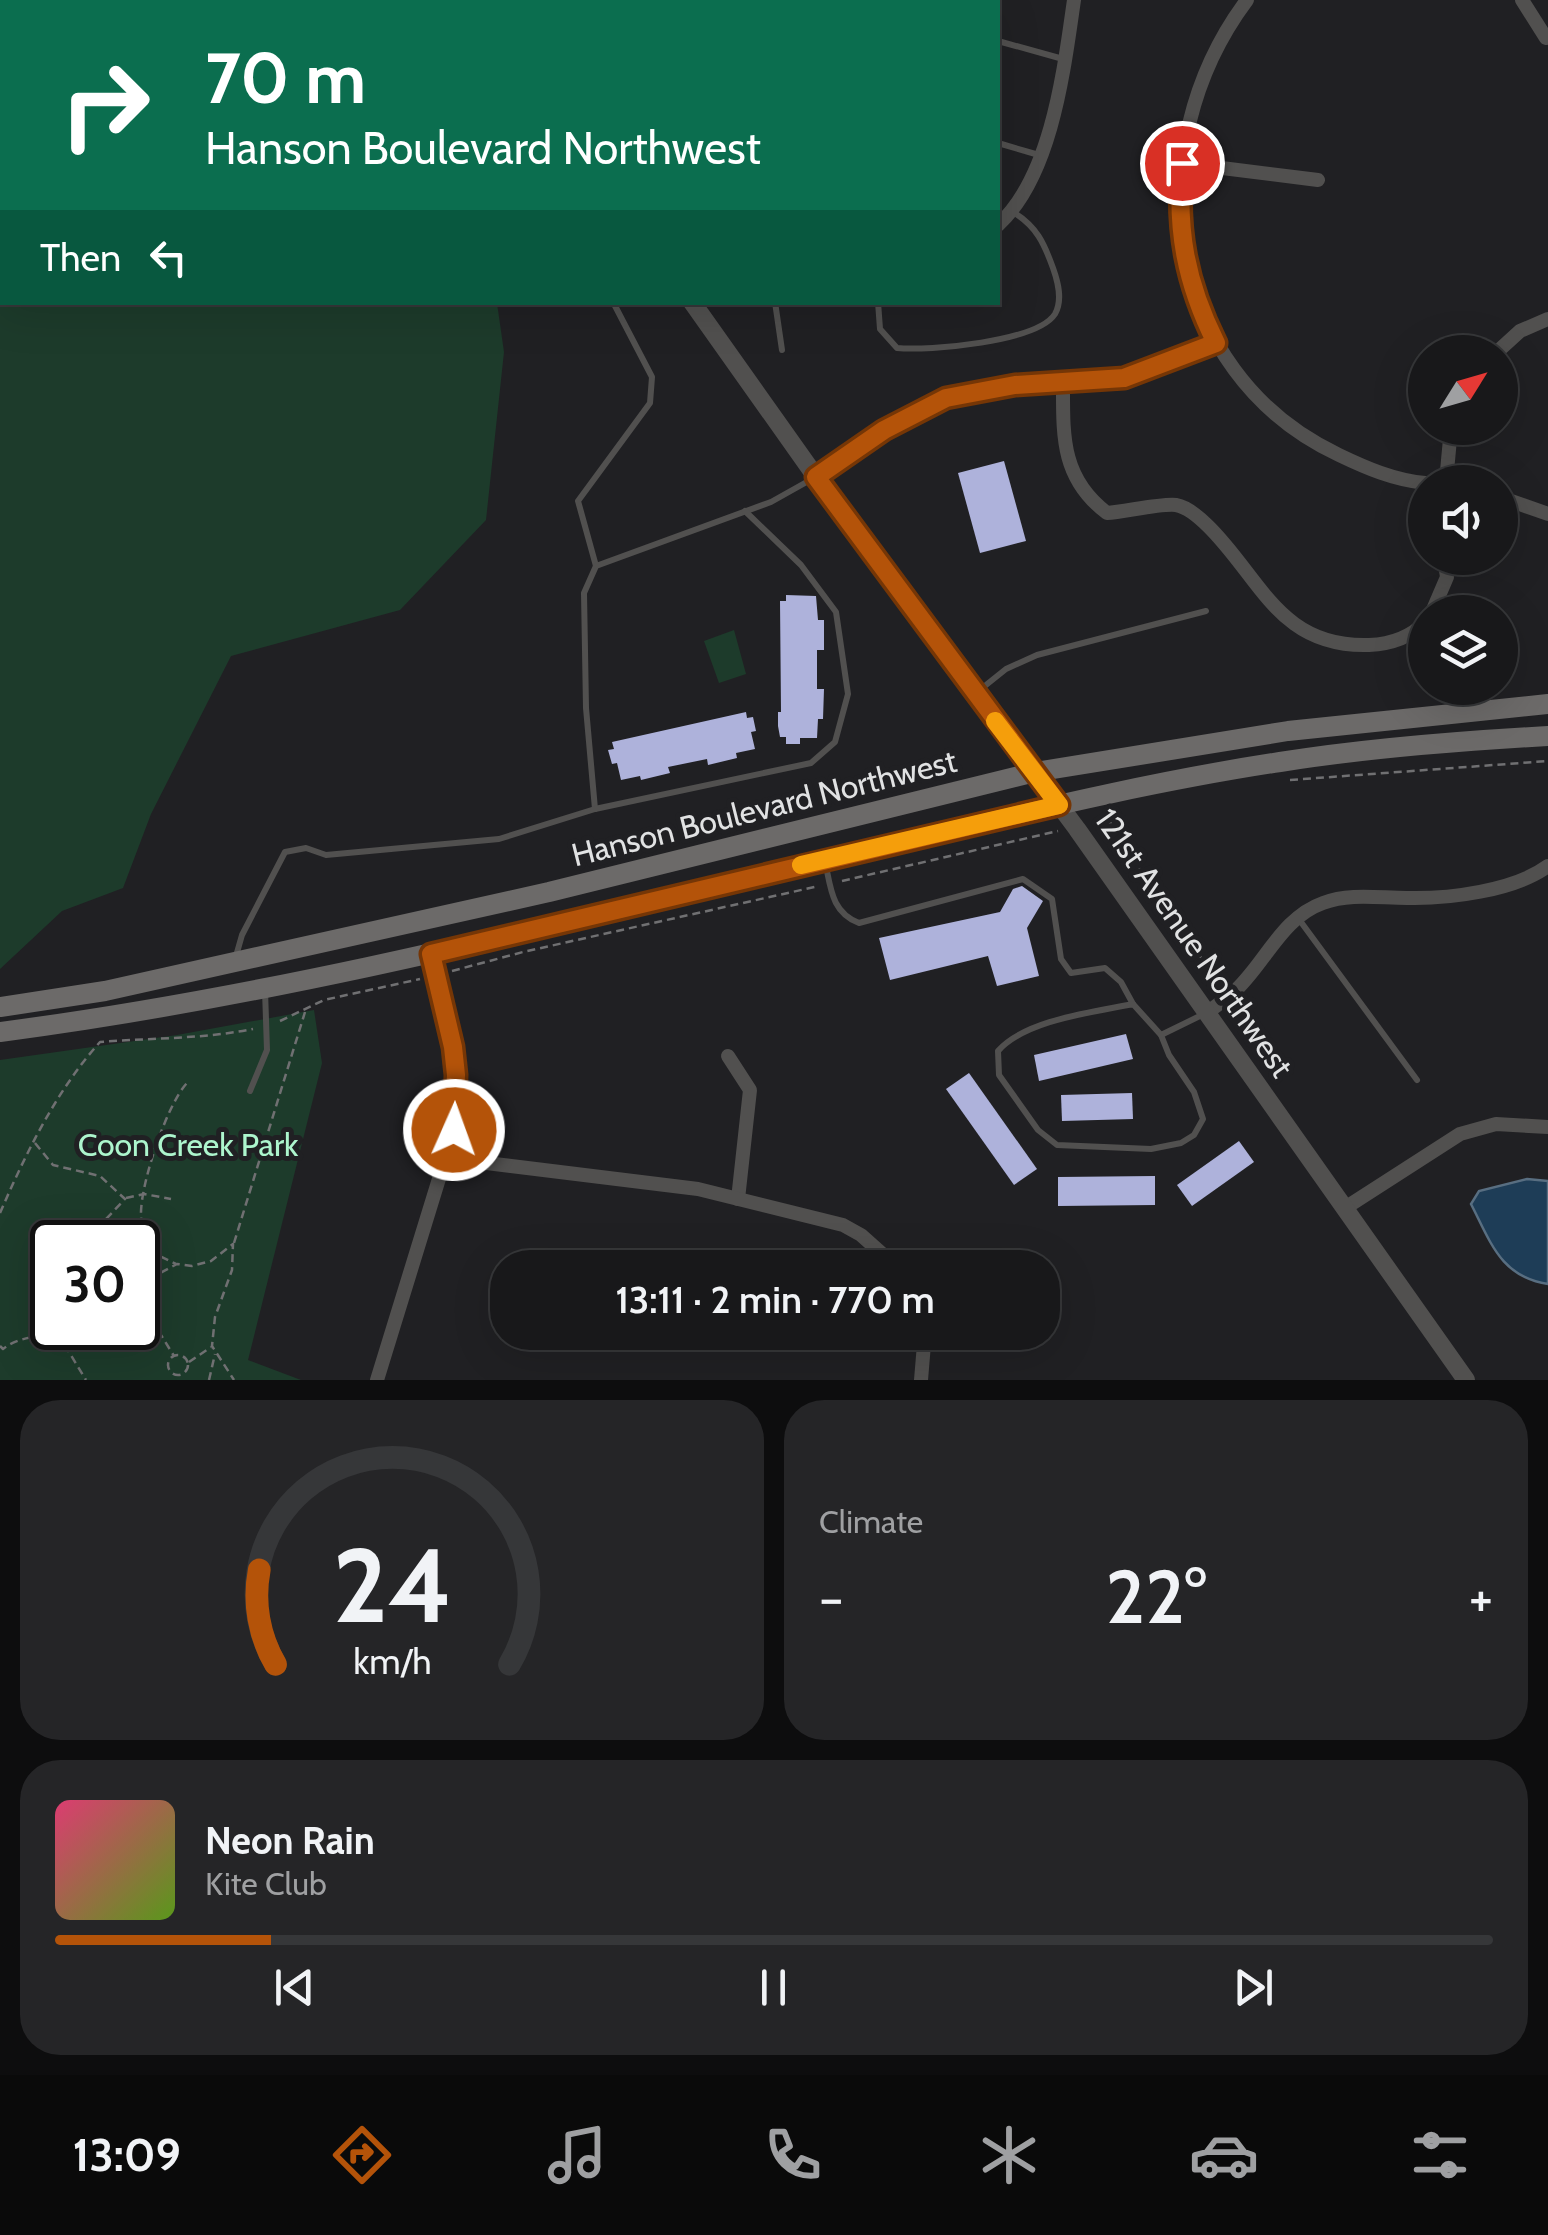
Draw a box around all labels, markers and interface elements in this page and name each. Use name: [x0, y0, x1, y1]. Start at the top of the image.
text: 70 m: [205, 35, 366, 121]
icon: right: [40, 40, 170, 170]
text: Hanson Boulevard Northwest: [205, 121, 761, 175]
pin: [1140, 121, 1225, 206]
icon: arrive: [1155, 136, 1210, 191]
icon: left: [141, 230, 196, 285]
text: Then: [40, 234, 121, 281]
north arrow: [1408, 335, 1518, 445]
map controls: [1408, 335, 1518, 705]
button: sound: [1408, 465, 1518, 575]
button: layers: [1408, 595, 1518, 705]
street label: Hanson Boulevard Northwest: [567, 741, 961, 874]
street label: 121st Avenue Northwest: [1087, 801, 1302, 1085]
position arrow: [402, 1078, 506, 1182]
park label: Coon Creek Park: [78, 1125, 299, 1164]
speed limit sign: 30: [30, 1220, 160, 1350]
text: 13:11 · 2 min · 770 m: [615, 1276, 935, 1323]
text: Climate: [819, 1502, 923, 1541]
text: 24: [332, 1522, 452, 1648]
text: 22°: [1106, 1551, 1206, 1642]
text: −: [819, 1564, 843, 1631]
text: +: [1469, 1564, 1493, 1631]
text: km/h: [353, 1640, 431, 1683]
text: Neon Rain: [205, 1817, 375, 1864]
text: Kite Club: [205, 1864, 327, 1903]
icon: previous: [267, 1960, 322, 2015]
icon: pause: [746, 1960, 801, 2015]
icon: next: [1226, 1960, 1281, 2015]
icon: directions: [327, 2120, 397, 2190]
icon: music: [542, 2120, 612, 2190]
icon: phone: [758, 2120, 828, 2190]
icon: climate: [974, 2120, 1044, 2190]
icon: car: [1189, 2120, 1259, 2190]
icon: filters: [1405, 2120, 1475, 2190]
text: 13:09: [73, 2128, 181, 2182]

